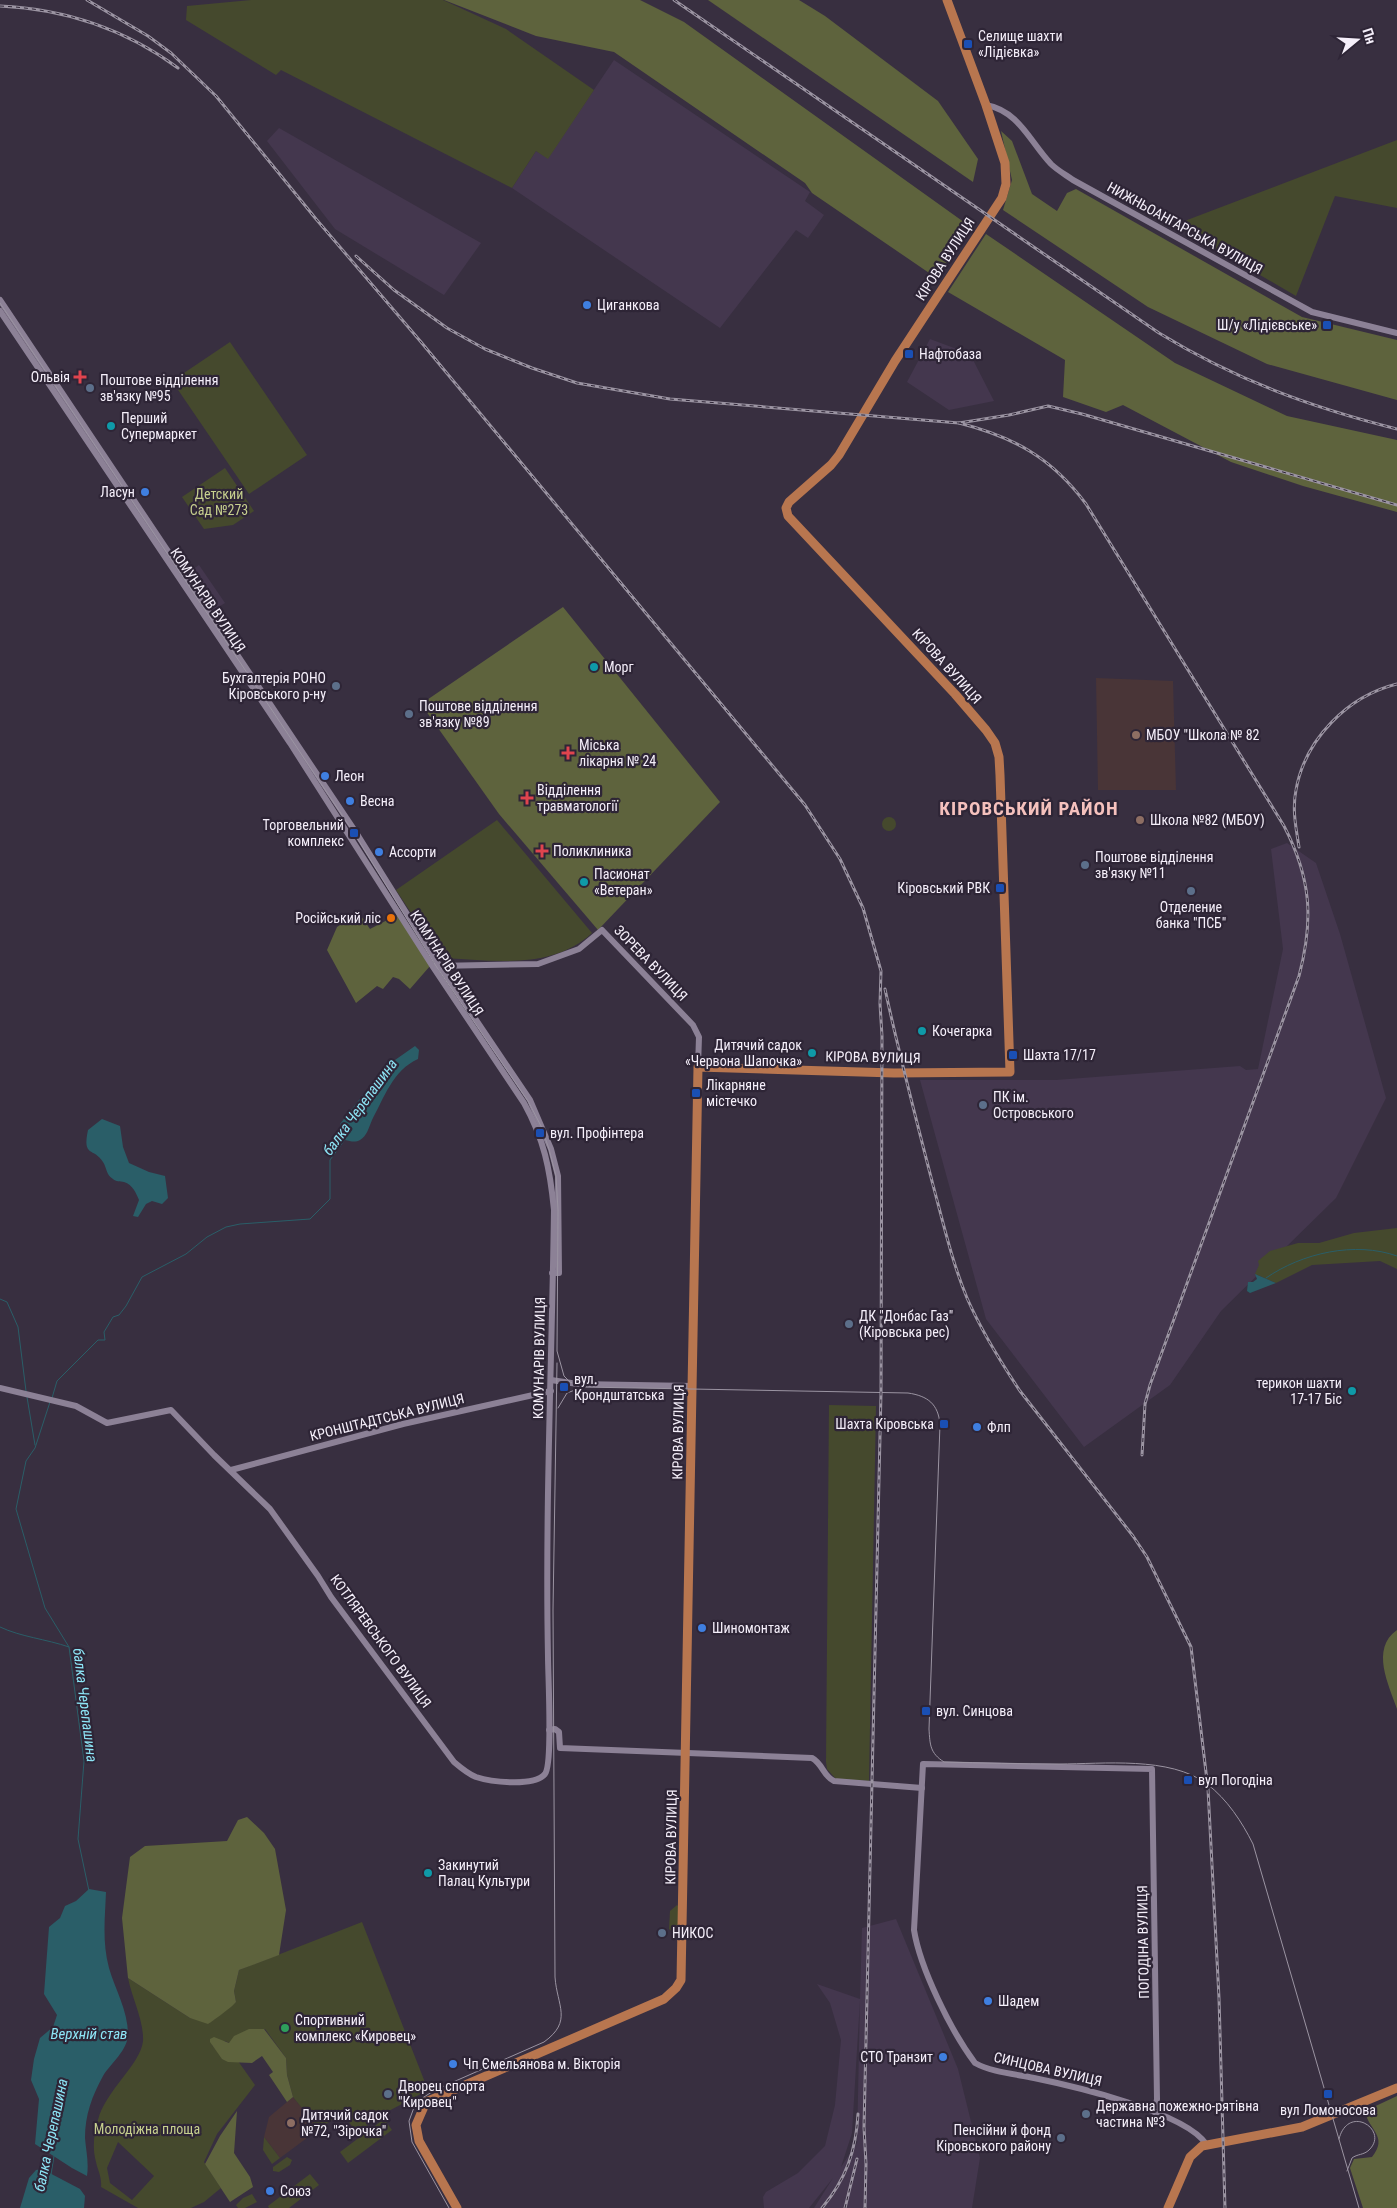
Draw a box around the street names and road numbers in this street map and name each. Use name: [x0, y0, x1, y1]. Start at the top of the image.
street label: НИЖНЬОАНГАРСЬКА ВУЛИЦЯ: [1105, 179, 1265, 277]
street label: КІРОВА ВУЛИЦЯ: [912, 215, 978, 303]
street label: КОМУНАРІВ ВУЛИЦЯ: [167, 545, 249, 655]
street label: КІРОВА ВУЛИЦЯ: [909, 625, 985, 707]
street label: КОМУНАРІВ ВУЛИЦЯ: [407, 907, 487, 1019]
street label: ЗОРЕВА ВУЛИЦЯ: [611, 922, 691, 1004]
street label: КІРОВА ВУЛИЦЯ: [825, 1048, 921, 1066]
street label: КОМУНАРІВ ВУЛИЦЯ: [530, 1297, 548, 1419]
street label: КІРОВА ВУЛИЦЯ: [669, 1384, 687, 1480]
street label: КРОНШТАДТСЬКА ВУЛИЦЯ: [308, 1390, 466, 1444]
street label: КОТЛЯРЕВСЬКОГО ВУЛИЦЯ: [327, 1571, 435, 1711]
street label: КІРОВА ВУЛИЦЯ: [662, 1789, 680, 1885]
street label: ПОГОДІНА ВУЛИЦЯ: [1134, 1885, 1152, 1999]
street label: СИНЦОВА ВУЛИЦЯ: [992, 2049, 1104, 2089]

